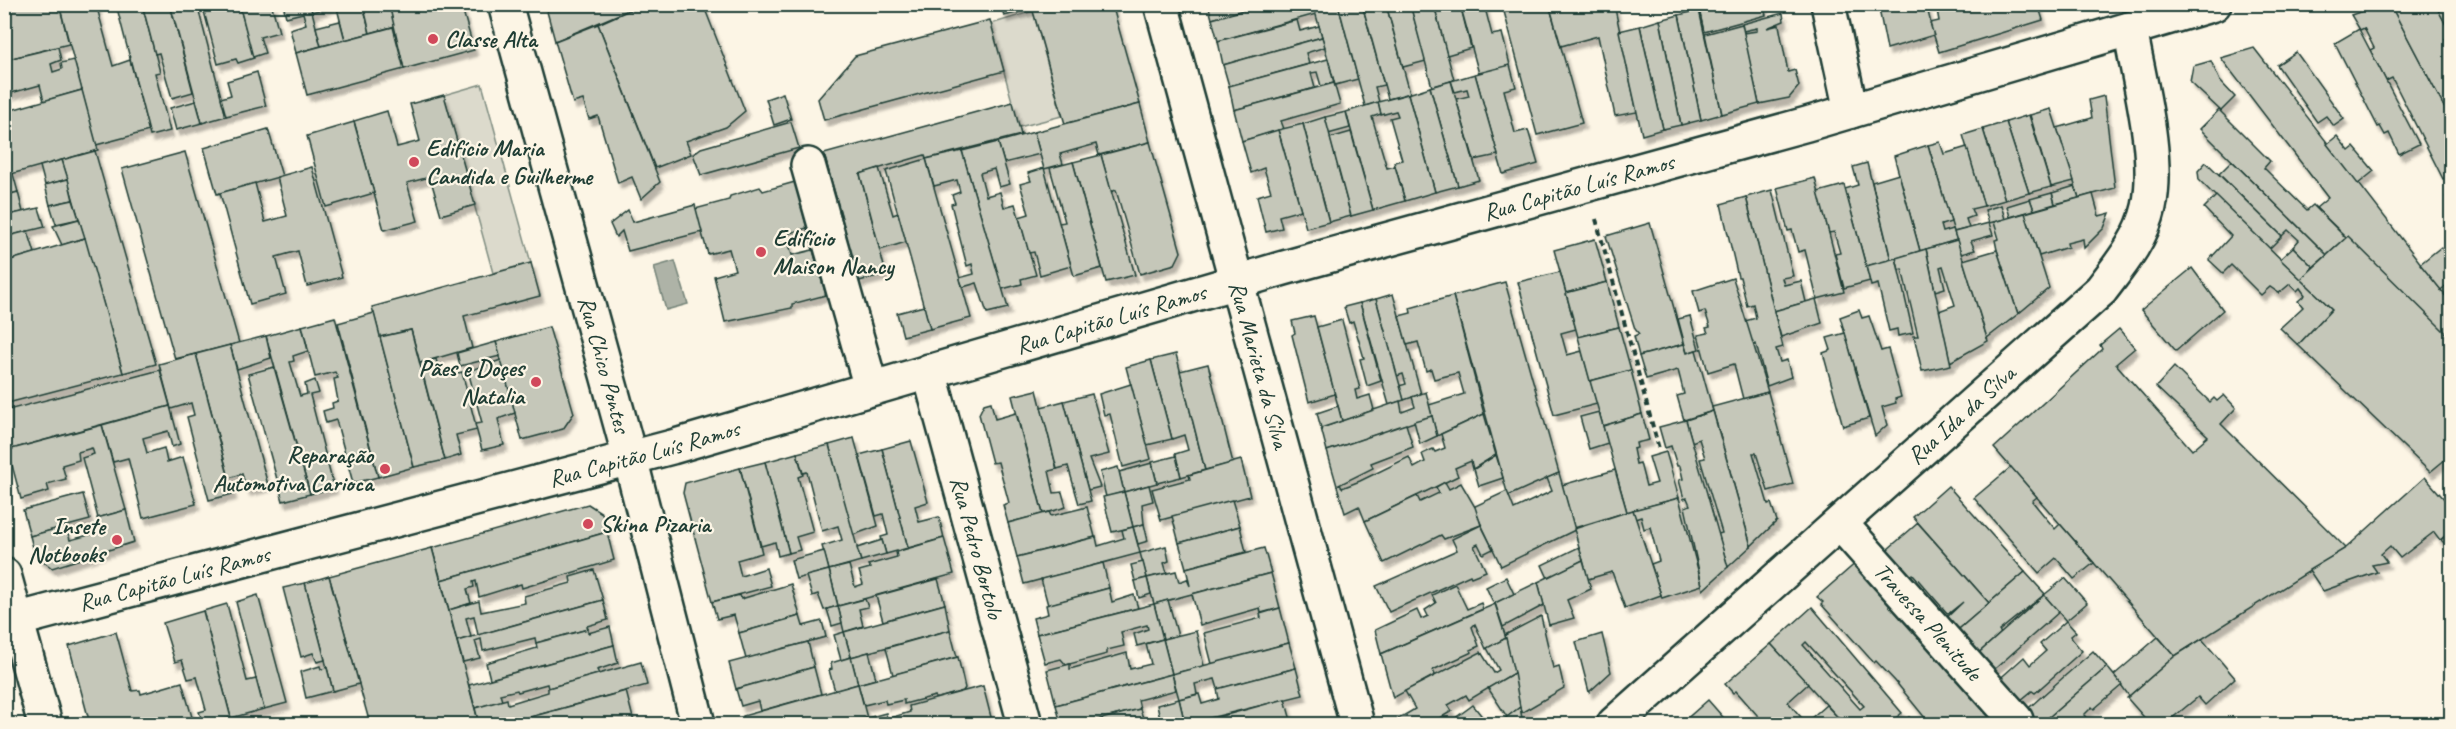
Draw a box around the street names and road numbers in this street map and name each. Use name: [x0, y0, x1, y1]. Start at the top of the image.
street label: Rua Capitão Luís Ramos: [1480, 146, 1679, 227]
street label: Rua Capitão Luís Ramos: [1012, 276, 1211, 361]
street label: Rua Marieta da Silva: [1222, 278, 1297, 454]
street label: Rua Chico Pontes: [571, 293, 638, 438]
street label: Rua Ida da Silva: [1901, 357, 2023, 471]
street label: Rua Capitão Luís Ramos: [545, 413, 745, 494]
street label: Rua Pedro Bortolo: [943, 473, 1011, 623]
street label: Rua Capitão Luís Ramos: [75, 538, 275, 618]
street label: Travessa Plenitude: [1867, 556, 1990, 688]

